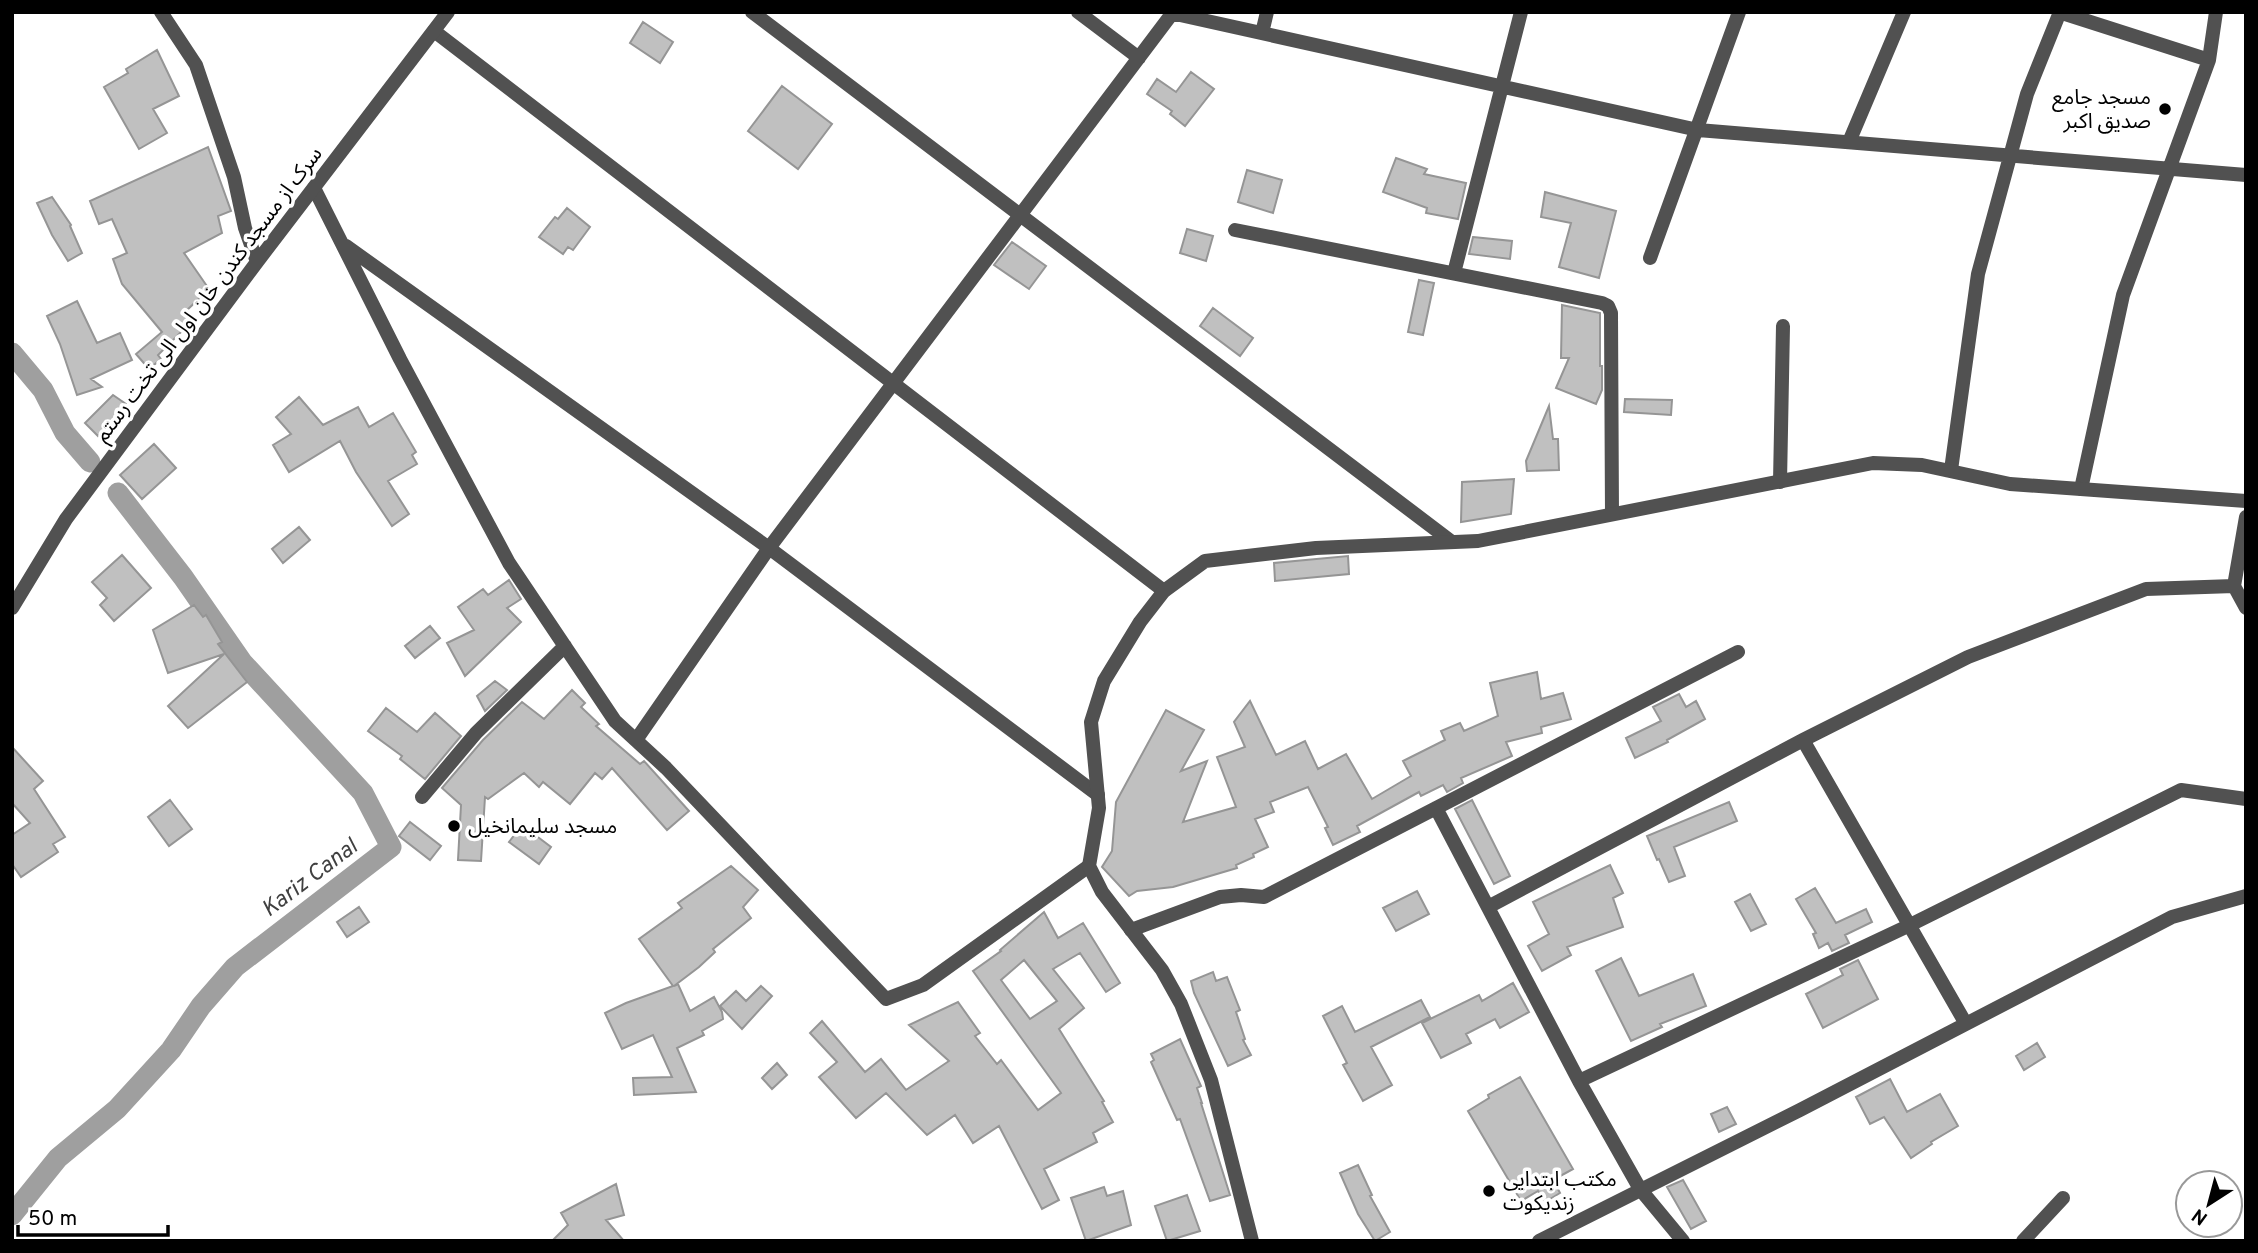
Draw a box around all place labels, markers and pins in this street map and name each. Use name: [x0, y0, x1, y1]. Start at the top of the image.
place label: مسجد جامع صدیق اکبر: [2052, 85, 2151, 136]
marker: مسجد جامع صدیق اکبر: [2157, 101, 2173, 117]
place label: مسجد سلیمانخیل: [468, 814, 617, 841]
marker: مسجد سلیمانخیل: [446, 818, 462, 834]
place label: مکتب ابتدایی زندیکوت: [1503, 1167, 1617, 1218]
marker: مکتب ابتدایی زندیکوت: [1481, 1183, 1497, 1199]

